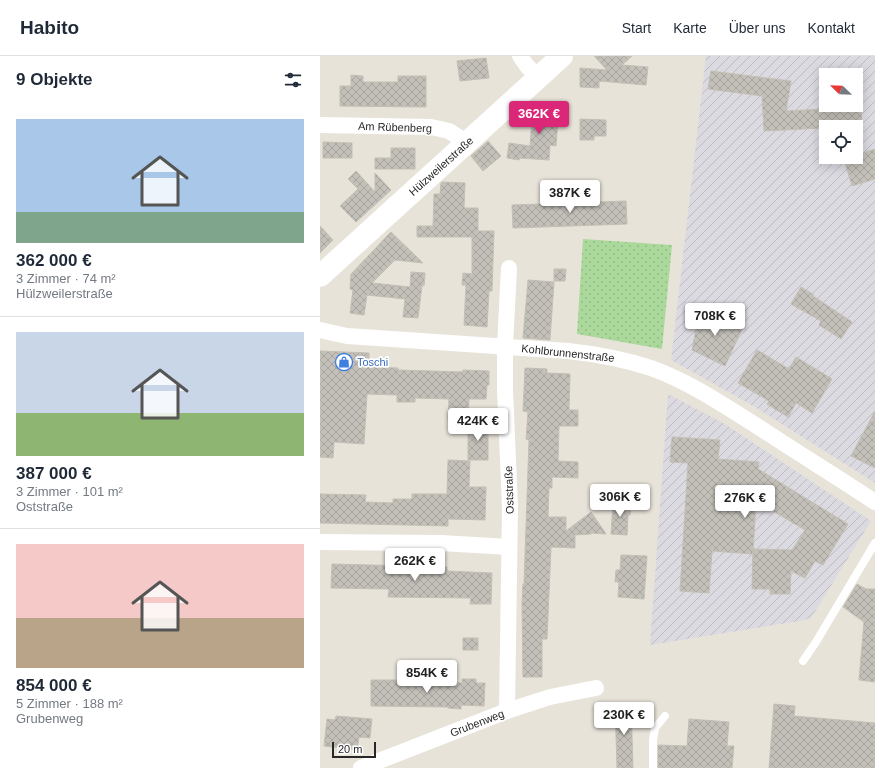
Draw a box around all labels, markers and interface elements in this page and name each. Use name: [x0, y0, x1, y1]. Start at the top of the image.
text: Habito: [20, 17, 79, 38]
text: Start: [622, 20, 651, 36]
text: Karte: [673, 20, 707, 36]
text: Über uns: [729, 20, 786, 36]
text: Kontakt: [808, 20, 855, 36]
north arrow: [819, 68, 863, 112]
map controls: [819, 68, 863, 164]
icon: filters: [282, 69, 304, 91]
text: 9 Objekte: [16, 70, 93, 89]
pin: 362K €: [506, 101, 572, 135]
text: 362K €: [518, 106, 560, 121]
street label: Am Rübenberg: [358, 120, 432, 134]
button: locate: [819, 120, 863, 164]
street label: Hülzweilerstraße: [407, 134, 475, 198]
icon: home: [124, 145, 196, 217]
pin: 387K €: [537, 180, 603, 214]
text: 387K €: [549, 185, 591, 200]
text: 362 000 €: [16, 251, 92, 270]
text: 3 Zimmer · 74 m²: [16, 271, 116, 286]
text: Hülzweilerstraße: [16, 286, 113, 301]
pin: 708K €: [682, 303, 748, 337]
text: 708K €: [694, 308, 736, 323]
street label: Kohlbrunnenstraße: [521, 342, 615, 364]
shop icon: Toschi: [334, 352, 354, 372]
place label: Toschi: [357, 356, 388, 368]
icon: home: [124, 358, 196, 430]
pin: 424K €: [445, 408, 511, 442]
text: 424K €: [457, 413, 499, 428]
text: 387 000 €: [16, 464, 92, 483]
street label: Oststraße: [502, 466, 516, 514]
text: 3 Zimmer · 101 m²: [16, 484, 123, 499]
pin: 306K €: [587, 484, 653, 518]
pin: 276K €: [712, 485, 778, 519]
text: 306K €: [599, 489, 641, 504]
text: 276K €: [724, 490, 766, 505]
text: Oststraße: [16, 499, 73, 514]
pin: 262K €: [382, 548, 448, 582]
text: 262K €: [394, 553, 436, 568]
icon: home: [124, 570, 196, 642]
pin: 854K €: [394, 660, 460, 694]
text: 854K €: [406, 665, 448, 680]
text: 854 000 €: [16, 676, 92, 695]
text: 5 Zimmer · 188 m²: [16, 696, 123, 711]
pin: 230K €: [591, 702, 657, 736]
street label: Grubenweg: [448, 707, 506, 739]
text: 230K €: [603, 707, 645, 722]
text: Grubenweg: [16, 711, 83, 726]
scale bar: [332, 740, 376, 759]
text: 20 m: [338, 743, 362, 755]

